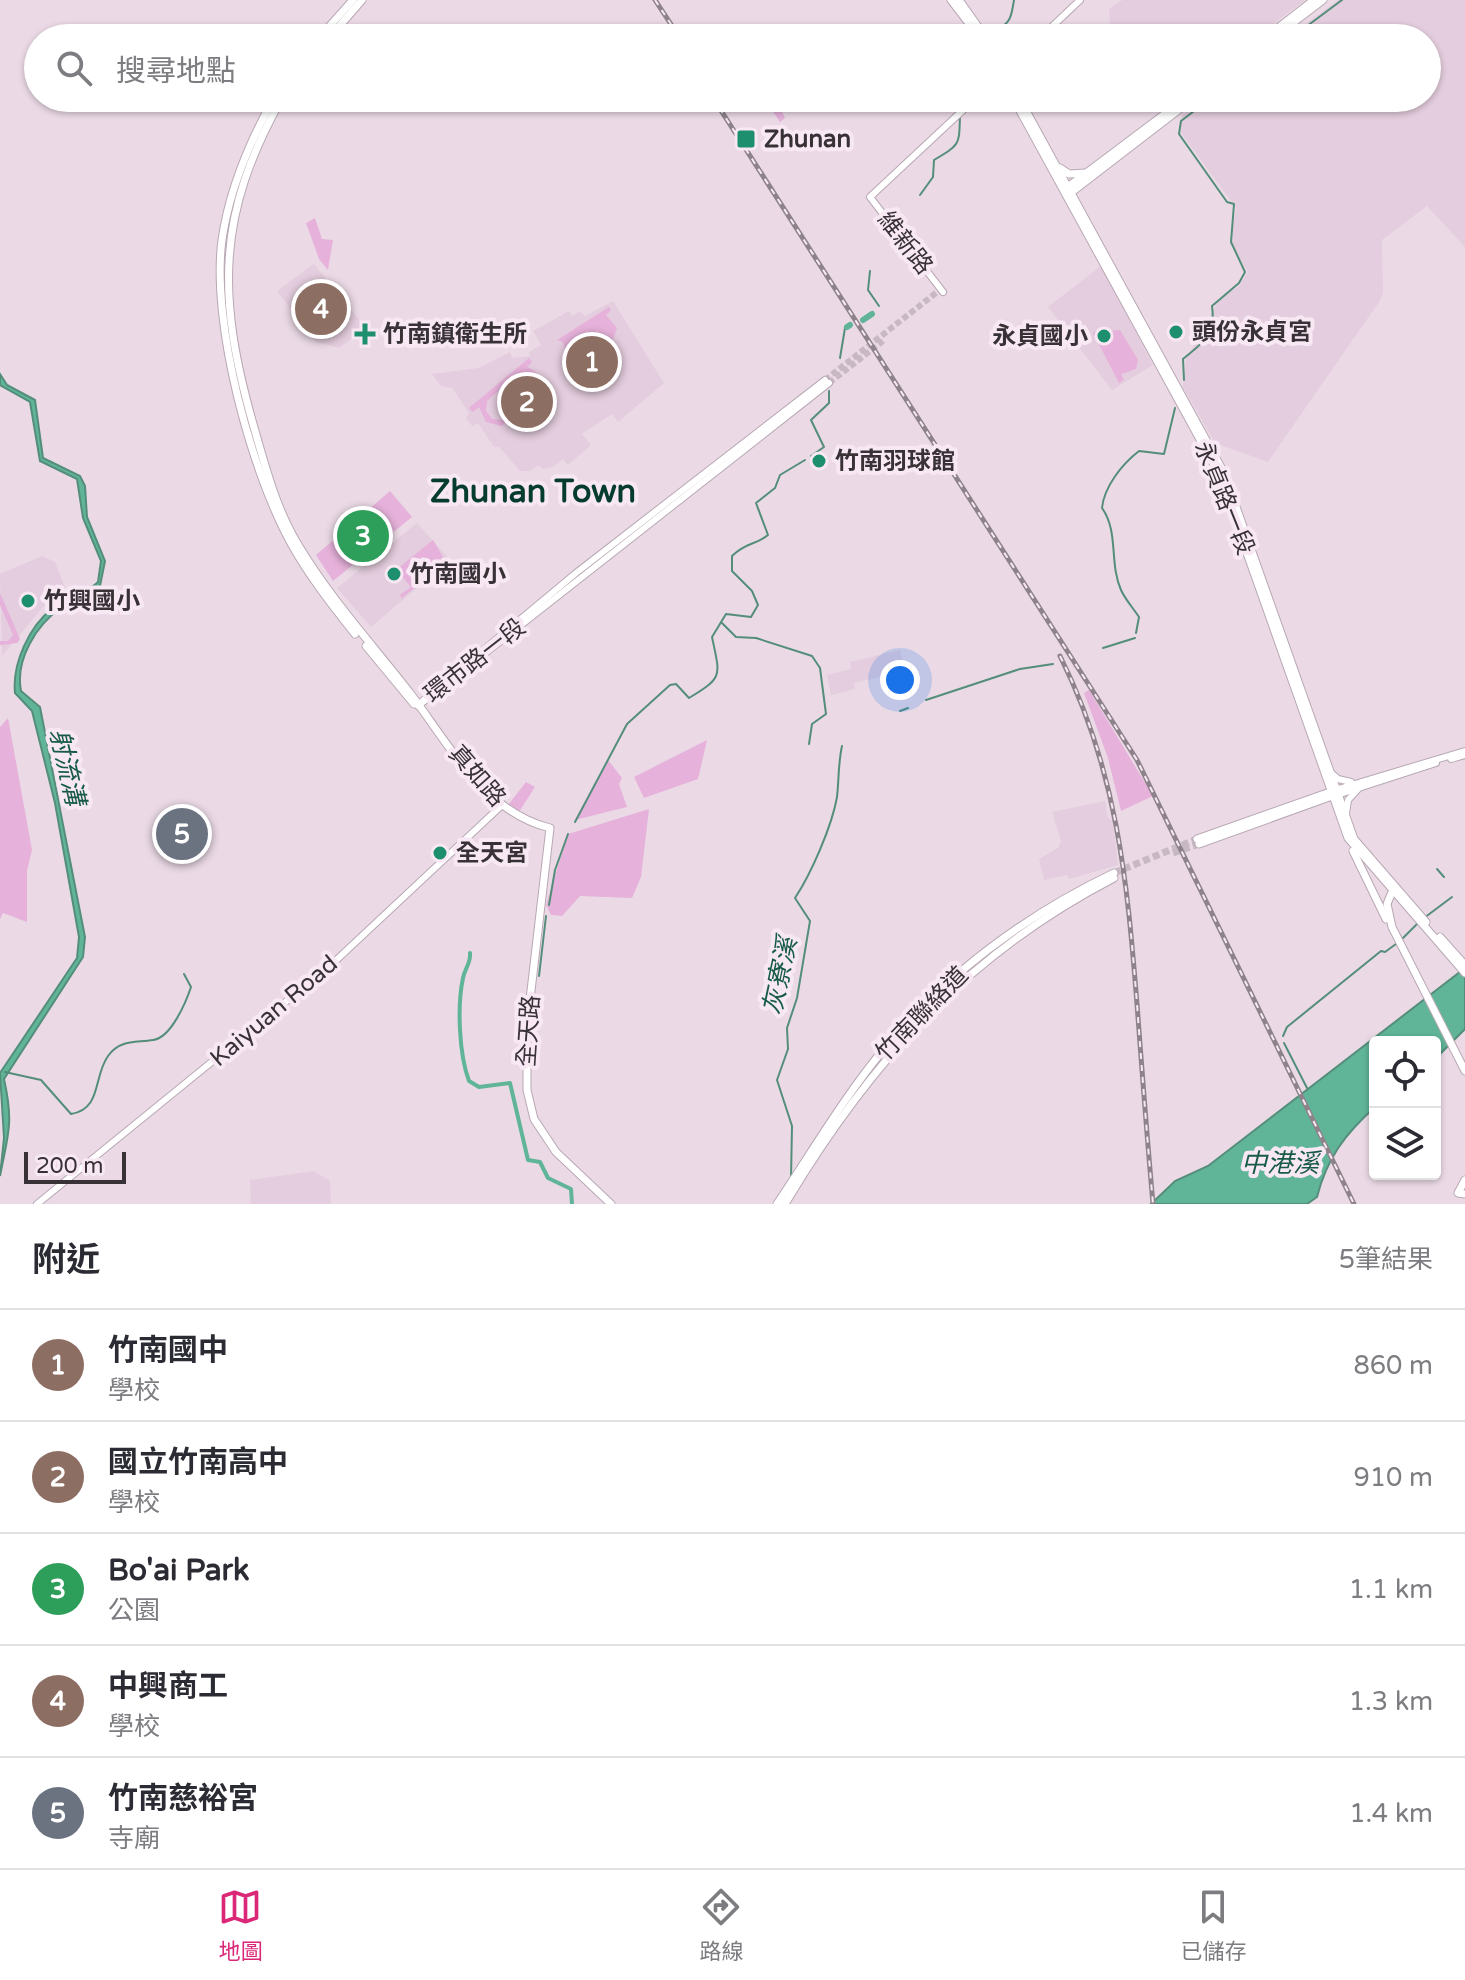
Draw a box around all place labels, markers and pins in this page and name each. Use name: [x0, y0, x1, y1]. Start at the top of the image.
place label: Zhunan: [764, 125, 851, 154]
marker: Zhunan: [735, 128, 757, 150]
pin: 4: [295, 279, 347, 339]
place label: 頭份永貞宮: [1192, 318, 1312, 347]
place label: 竹南鎮衛生所: [383, 320, 527, 349]
place label: 永貞國小: [992, 322, 1088, 351]
marker: 竹南鎮衛生所: [354, 323, 376, 345]
marker: 頭份永貞宮: [1167, 323, 1185, 341]
marker: 永貞國小: [1095, 327, 1113, 345]
pin: 1: [566, 332, 618, 392]
pin: 2: [501, 372, 553, 432]
place label: 竹南羽球館: [835, 447, 955, 476]
marker: 竹南羽球館: [810, 452, 828, 470]
pin: 3: [337, 506, 389, 566]
place label: 竹南國小: [410, 560, 506, 589]
marker: 竹南國小: [385, 565, 403, 583]
place label: 竹興國小: [44, 587, 140, 616]
marker: 竹興國小: [19, 592, 37, 610]
pin: 5: [156, 804, 208, 864]
place label: 全天宮: [456, 839, 528, 868]
marker: 全天宮: [431, 844, 449, 862]

